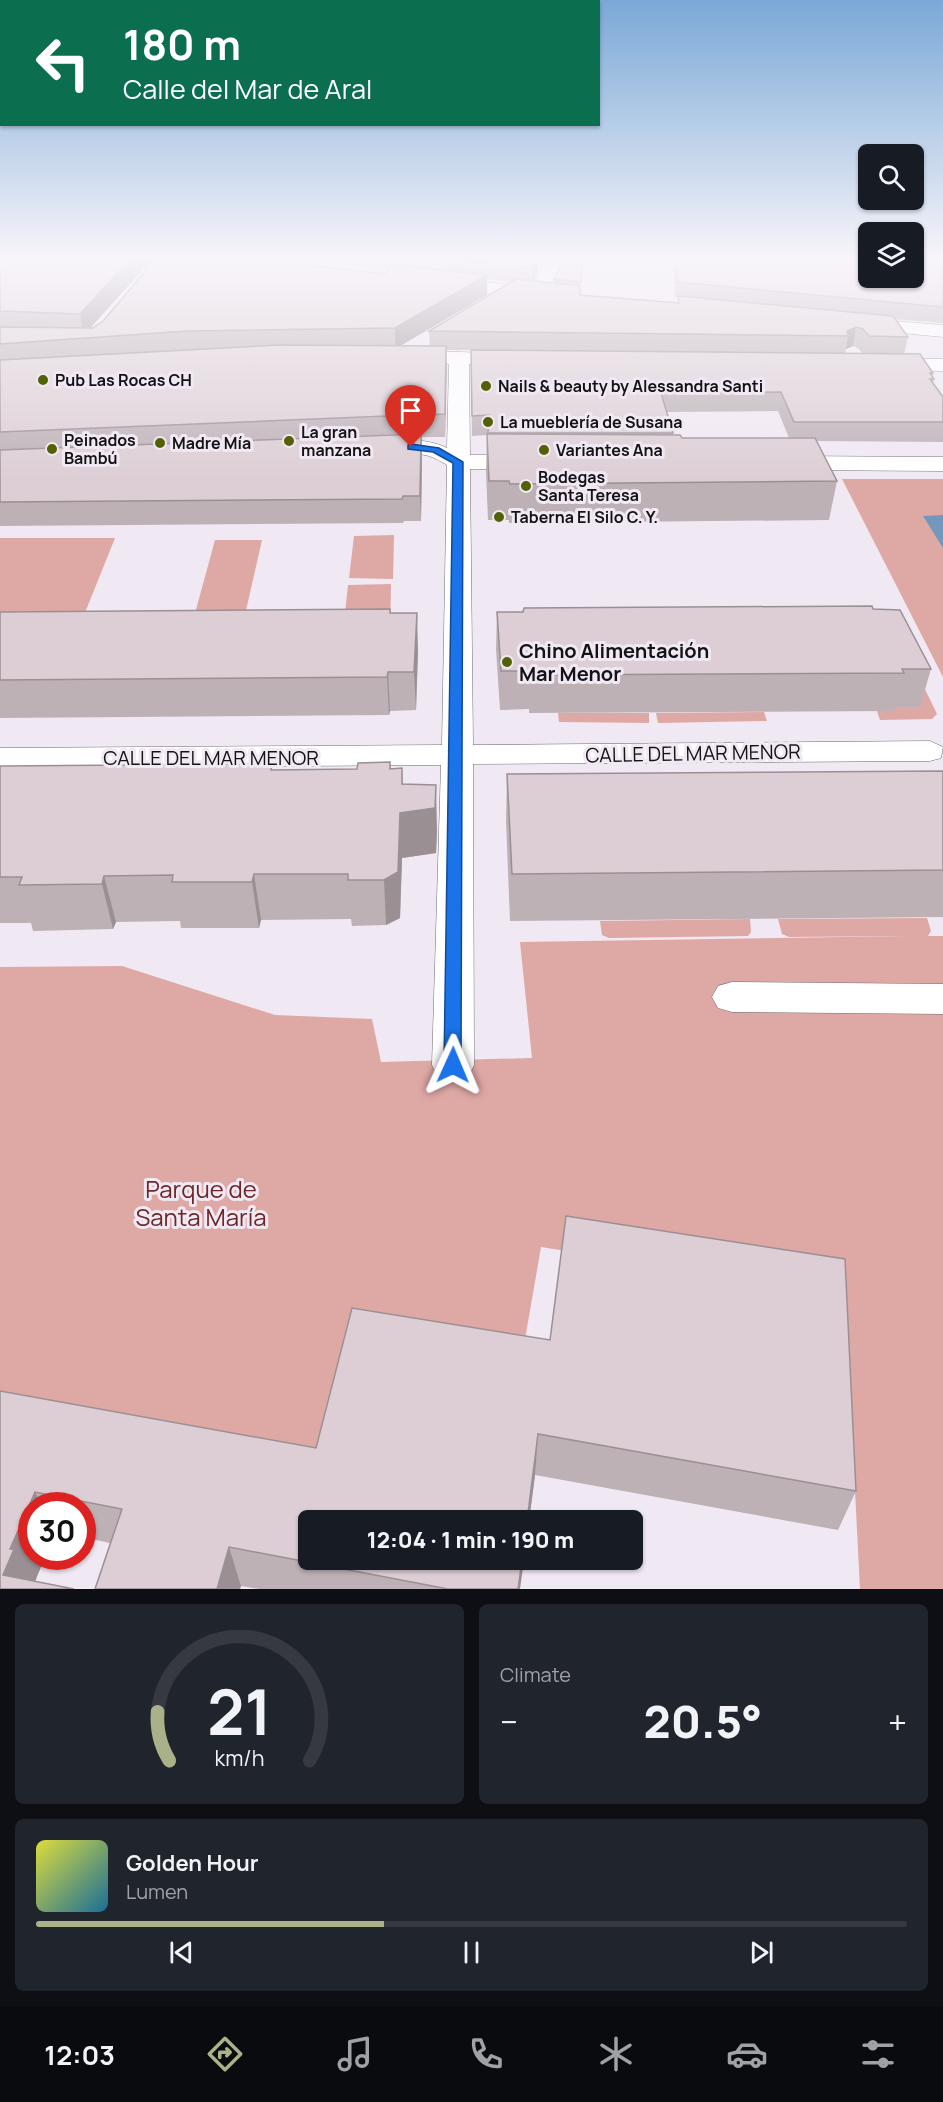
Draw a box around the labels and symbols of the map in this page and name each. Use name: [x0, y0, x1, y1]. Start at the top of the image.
place label: Pub Las Rocas CH: [55, 369, 192, 391]
marker: Pub Las Rocas CH: [36, 373, 50, 387]
place label: Nails & beauty by Alessandra Santi: [498, 375, 763, 397]
marker: Nails & beauty by Alessandra Santi: [479, 379, 493, 393]
pin: [385, 385, 436, 447]
place label: La mueblería de Susana: [500, 411, 683, 433]
marker: La mueblería de Susana: [481, 415, 495, 429]
place label: La gran manzana: [301, 421, 371, 461]
place label: Peinados Bambú: [64, 429, 136, 469]
place label: Madre Mía: [172, 432, 251, 454]
marker: La gran manzana: [282, 434, 296, 448]
marker: Madre Mía: [153, 436, 167, 450]
place label: Variantes Ana: [556, 439, 663, 461]
marker: Peinados Bambú: [45, 442, 59, 456]
marker: Variantes Ana: [537, 443, 551, 457]
place label: Bodegas Santa Teresa: [538, 466, 639, 506]
marker: Bodegas Santa Teresa: [519, 479, 533, 493]
place label: Taberna El Silo C. Y.: [511, 506, 658, 528]
marker: Taberna El Silo C. Y.: [492, 510, 506, 524]
place label: Chino Alimentación Mar Menor: [519, 637, 709, 687]
marker: Chino Alimentación Mar Menor: [500, 655, 514, 669]
street label: CALLE DEL MAR MENOR: [585, 738, 801, 768]
street label: CALLE DEL MAR MENOR: [103, 744, 319, 771]
position arrow: [421, 1033, 485, 1097]
park label: Parque de Santa María: [135, 1172, 267, 1233]
speed limit sign: 30: [18, 1492, 96, 1570]

